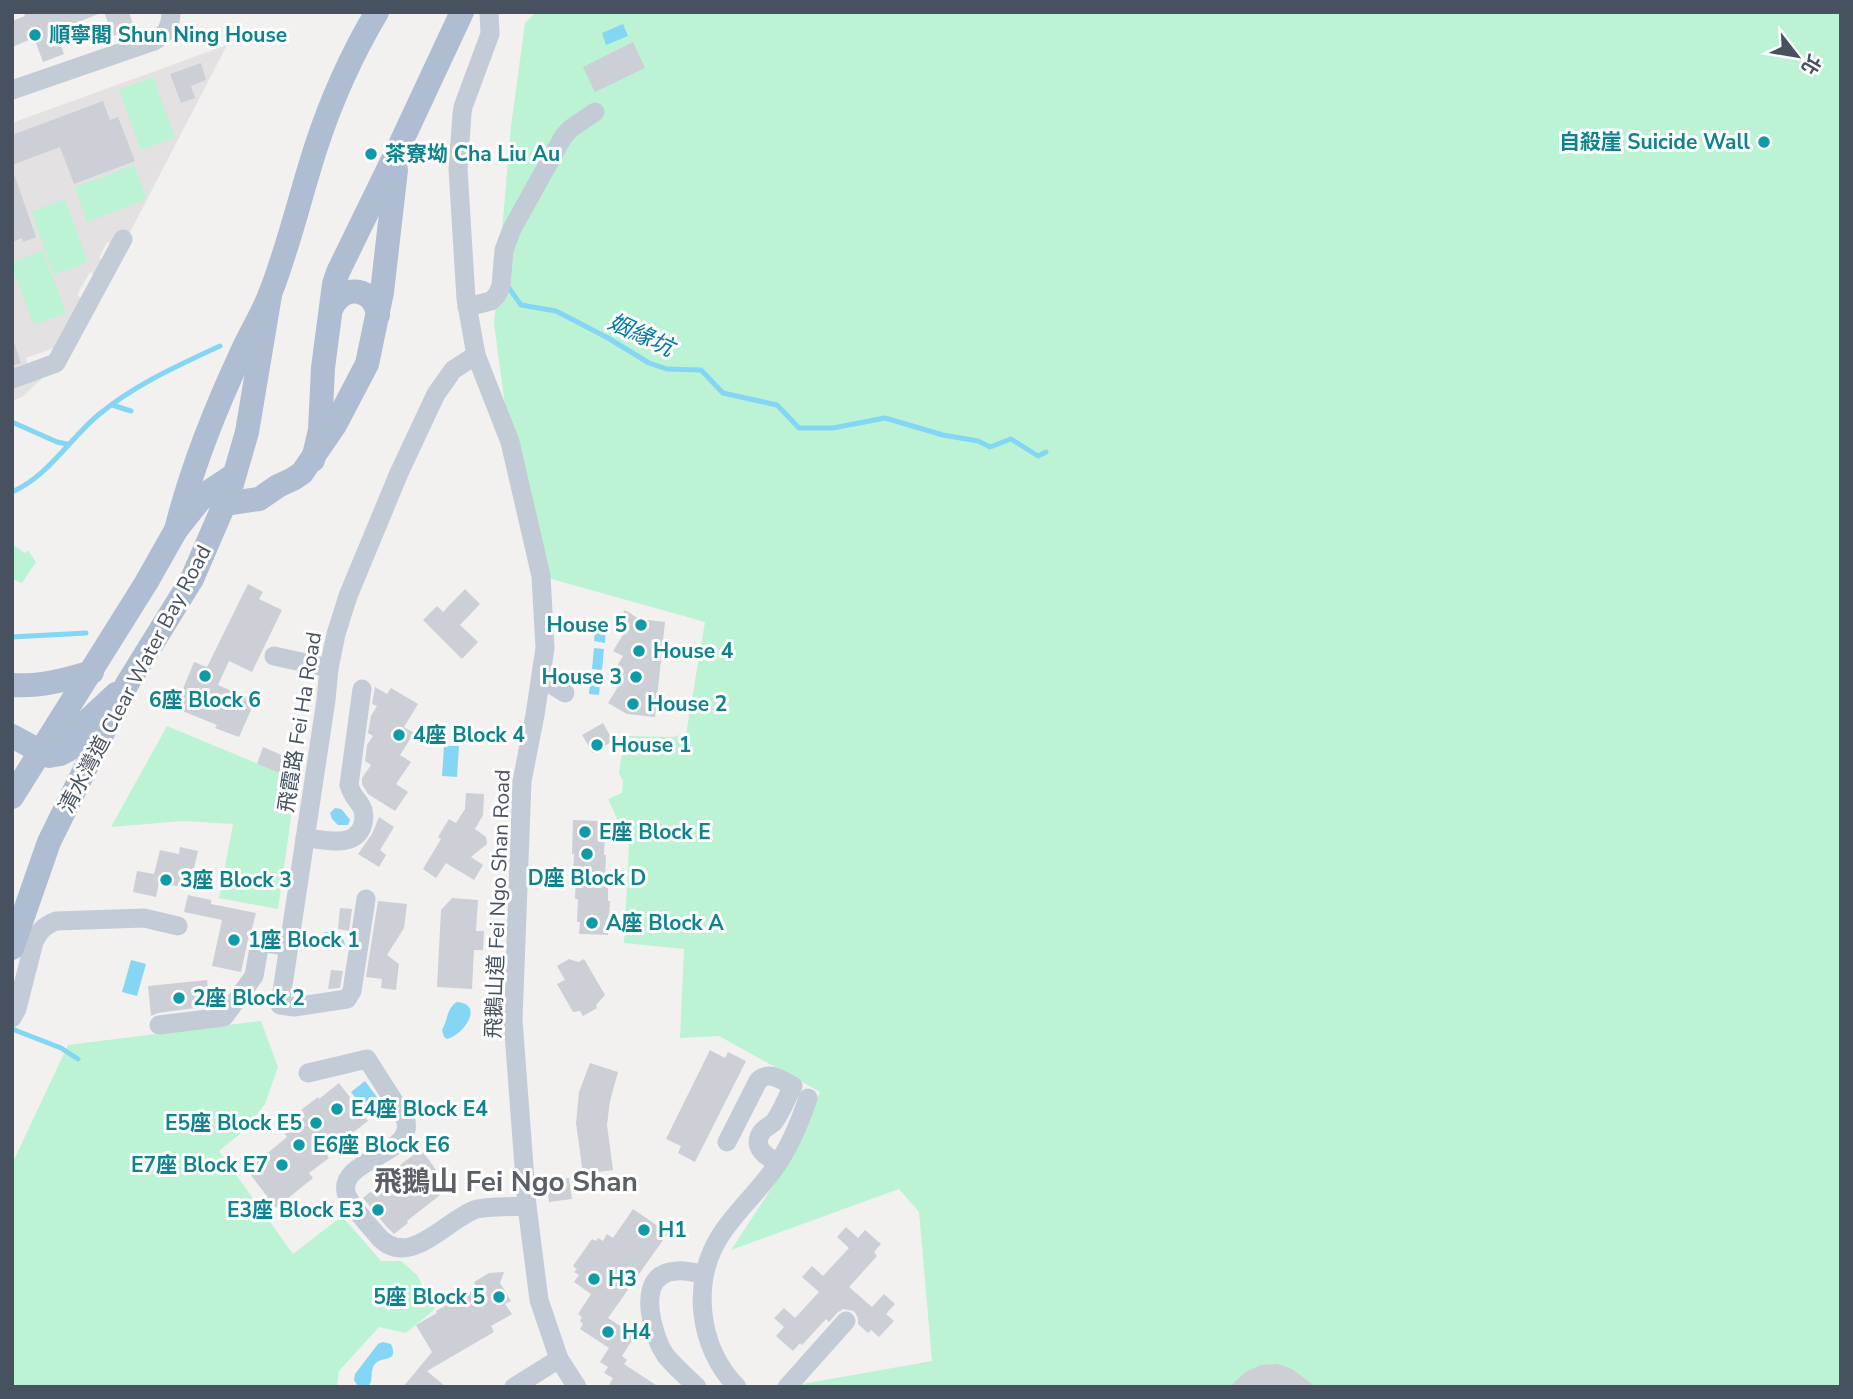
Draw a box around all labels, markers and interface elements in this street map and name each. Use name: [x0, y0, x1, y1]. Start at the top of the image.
place label: 順寧閣 Shun Ning House: [49, 21, 287, 49]
north arrow: [1762, 21, 1832, 91]
marker: 順寧閣 Shun Ning House: [27, 27, 43, 43]
text: 北: [1795, 49, 1827, 79]
place label: 自殺崖 Suicide Wall: [1559, 128, 1750, 156]
marker: 自殺崖 Suicide Wall: [1756, 134, 1772, 150]
place label: 茶寮坳 Cha Liu Au: [385, 140, 560, 168]
marker: 茶寮坳 Cha Liu Au: [363, 146, 379, 162]
water label: 姻緣坑: [603, 306, 682, 365]
street label: 清水灣道 Clear Water Bay Road: [52, 540, 218, 818]
place label: House 5: [547, 611, 627, 639]
marker: House 5: [633, 617, 649, 633]
street label: 飛霞路 Fei Ha Road: [272, 630, 328, 814]
place label: House 4: [653, 637, 734, 665]
marker: House 4: [631, 643, 647, 659]
place label: House 3: [542, 663, 622, 691]
marker: 6座 Block 6: [197, 668, 213, 684]
marker: House 3: [628, 669, 644, 685]
place label: 6座 Block 6: [149, 686, 261, 714]
place label: House 2: [647, 690, 727, 718]
marker: House 2: [625, 696, 641, 712]
place label: 4座 Block 4: [413, 721, 525, 749]
marker: 4座 Block 4: [391, 727, 407, 743]
place label: House 1: [611, 731, 691, 759]
marker: House 1: [589, 737, 605, 753]
street label: 飛鵝山道 Fei Ngo Shan Road: [479, 769, 517, 1039]
place label: E座 Block E: [599, 818, 711, 846]
marker: E座 Block E: [577, 824, 593, 840]
marker: D座 Block D: [579, 846, 595, 862]
place label: D座 Block D: [528, 864, 646, 892]
place label: 3座 Block 3: [180, 866, 292, 894]
marker: 3座 Block 3: [158, 872, 174, 888]
place label: A座 Block A: [606, 909, 724, 937]
marker: A座 Block A: [584, 915, 600, 931]
place label: 1座 Block 1: [248, 926, 360, 954]
marker: 1座 Block 1: [226, 932, 242, 948]
place label: 2座 Block 2: [193, 984, 305, 1012]
marker: 2座 Block 2: [171, 990, 187, 1006]
place label: E4座 Block E4: [351, 1095, 488, 1123]
marker: E4座 Block E4: [329, 1101, 345, 1117]
place label: E5座 Block E5: [165, 1109, 302, 1137]
marker: E5座 Block E5: [308, 1115, 324, 1131]
place label: E6座 Block E6: [313, 1131, 450, 1159]
marker: E6座 Block E6: [291, 1137, 307, 1153]
place label: E7座 Block E7: [131, 1151, 268, 1179]
marker: E7座 Block E7: [274, 1157, 290, 1173]
district label: 飛鵝山 Fei Ngo Shan: [374, 1163, 638, 1201]
place label: E3座 Block E3: [227, 1196, 364, 1224]
marker: E3座 Block E3: [370, 1202, 386, 1218]
place label: H1: [658, 1216, 687, 1244]
marker: H1: [636, 1222, 652, 1238]
place label: H3: [608, 1265, 637, 1293]
marker: H3: [586, 1271, 602, 1287]
place label: 5座 Block 5: [373, 1283, 485, 1311]
marker: 5座 Block 5: [491, 1289, 507, 1305]
place label: H4: [622, 1318, 651, 1346]
marker: H4: [600, 1324, 616, 1340]

